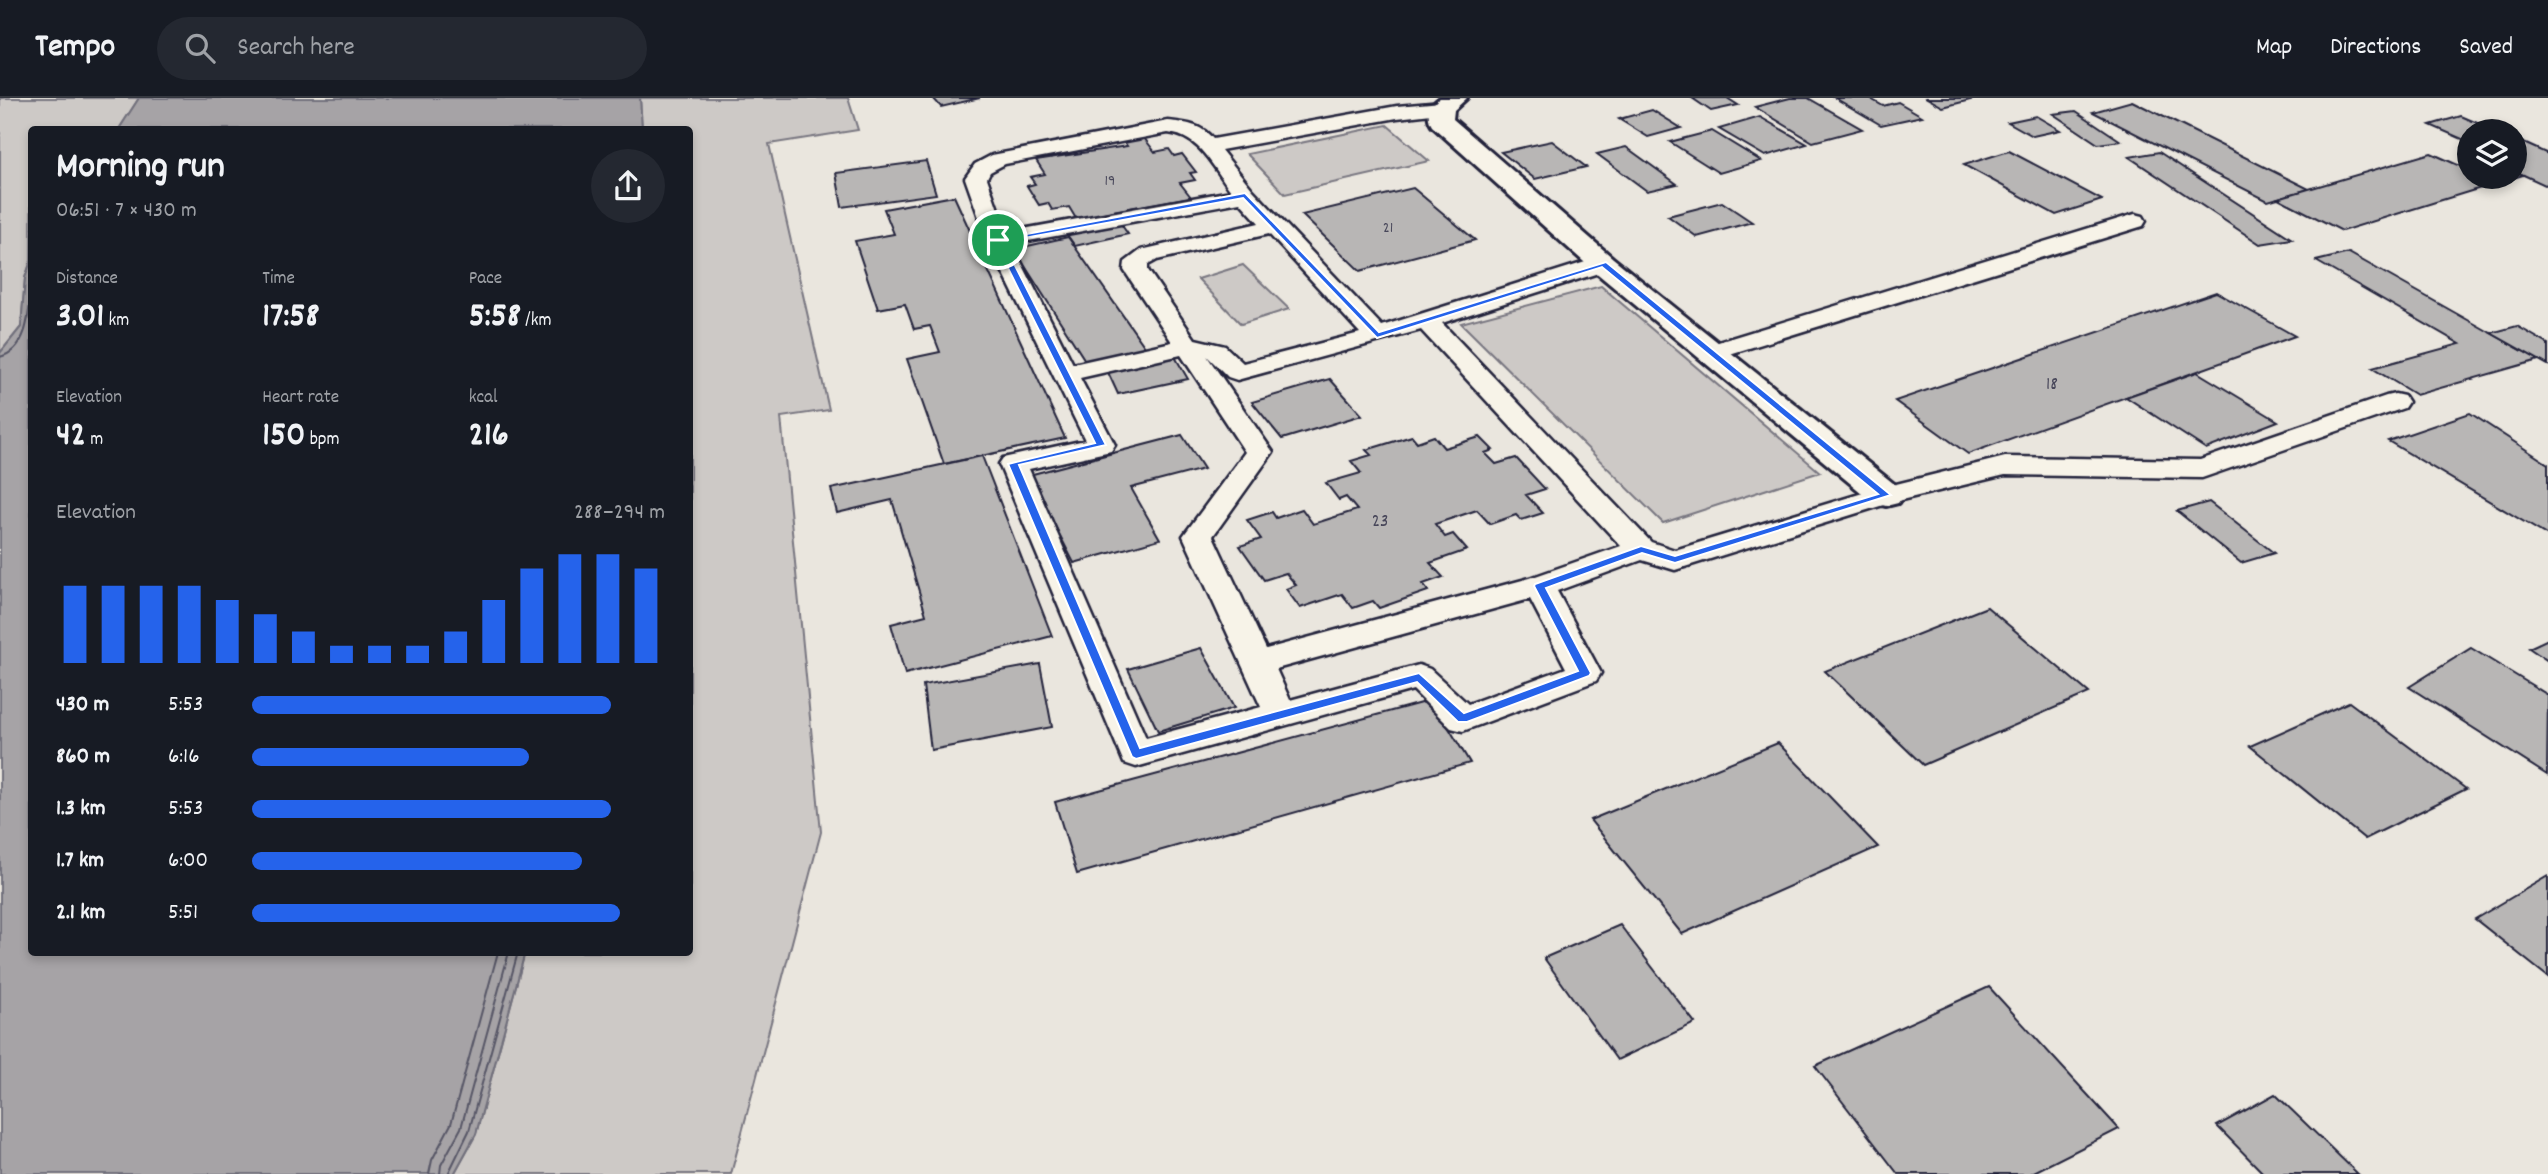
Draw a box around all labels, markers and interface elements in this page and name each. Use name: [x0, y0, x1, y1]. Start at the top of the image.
search box: [157, 17, 647, 80]
text: Tempo: [35, 25, 115, 72]
icon: search: [181, 29, 219, 67]
text: Search here: [237, 30, 355, 67]
text: Map: [2256, 31, 2292, 65]
text: Directions: [2330, 31, 2421, 65]
text: Saved: [2459, 31, 2513, 65]
map controls: [2457, 119, 2527, 189]
button: layers: [2457, 119, 2527, 189]
text: Morning run: [56, 141, 225, 196]
button: share: [591, 149, 665, 223]
house number: 19: [1105, 170, 1115, 193]
text: 06:51 · 7 × 430 m: [56, 195, 197, 228]
pin: [968, 210, 1028, 270]
house number: 21: [1383, 217, 1393, 240]
icon: arrive: [979, 221, 1017, 259]
text: Distance: [56, 266, 118, 293]
text: Time: [262, 266, 295, 293]
text: Pace: [469, 266, 502, 293]
text: 3.01: [56, 293, 104, 343]
text: 17:58: [262, 293, 319, 343]
text: 5:58: [469, 293, 521, 343]
text: km: [104, 308, 129, 335]
text: /km: [521, 308, 552, 335]
house number: 18: [2046, 372, 2058, 399]
text: Elevation: [56, 385, 122, 412]
text: Heart rate: [262, 385, 339, 412]
text: kcal: [469, 385, 498, 412]
text: 42: [56, 412, 86, 462]
text: 150: [262, 412, 305, 462]
text: 216: [469, 412, 509, 462]
text: m: [86, 427, 103, 454]
text: bpm: [305, 427, 340, 454]
text: Elevation: [56, 497, 136, 530]
text: 288–294 m: [574, 497, 665, 530]
house number: 23: [1372, 509, 1388, 536]
text: 430 m: [56, 689, 109, 722]
text: 5:53: [168, 689, 203, 722]
text: 860 m: [56, 741, 110, 774]
text: 6:16: [168, 741, 199, 774]
text: 1.3 km: [56, 793, 106, 826]
text: 5:53: [168, 793, 203, 826]
text: 1.7 km: [56, 845, 104, 878]
text: 6:00: [168, 845, 208, 878]
text: 2.1 km: [56, 897, 105, 930]
text: 5:51: [168, 897, 198, 930]

